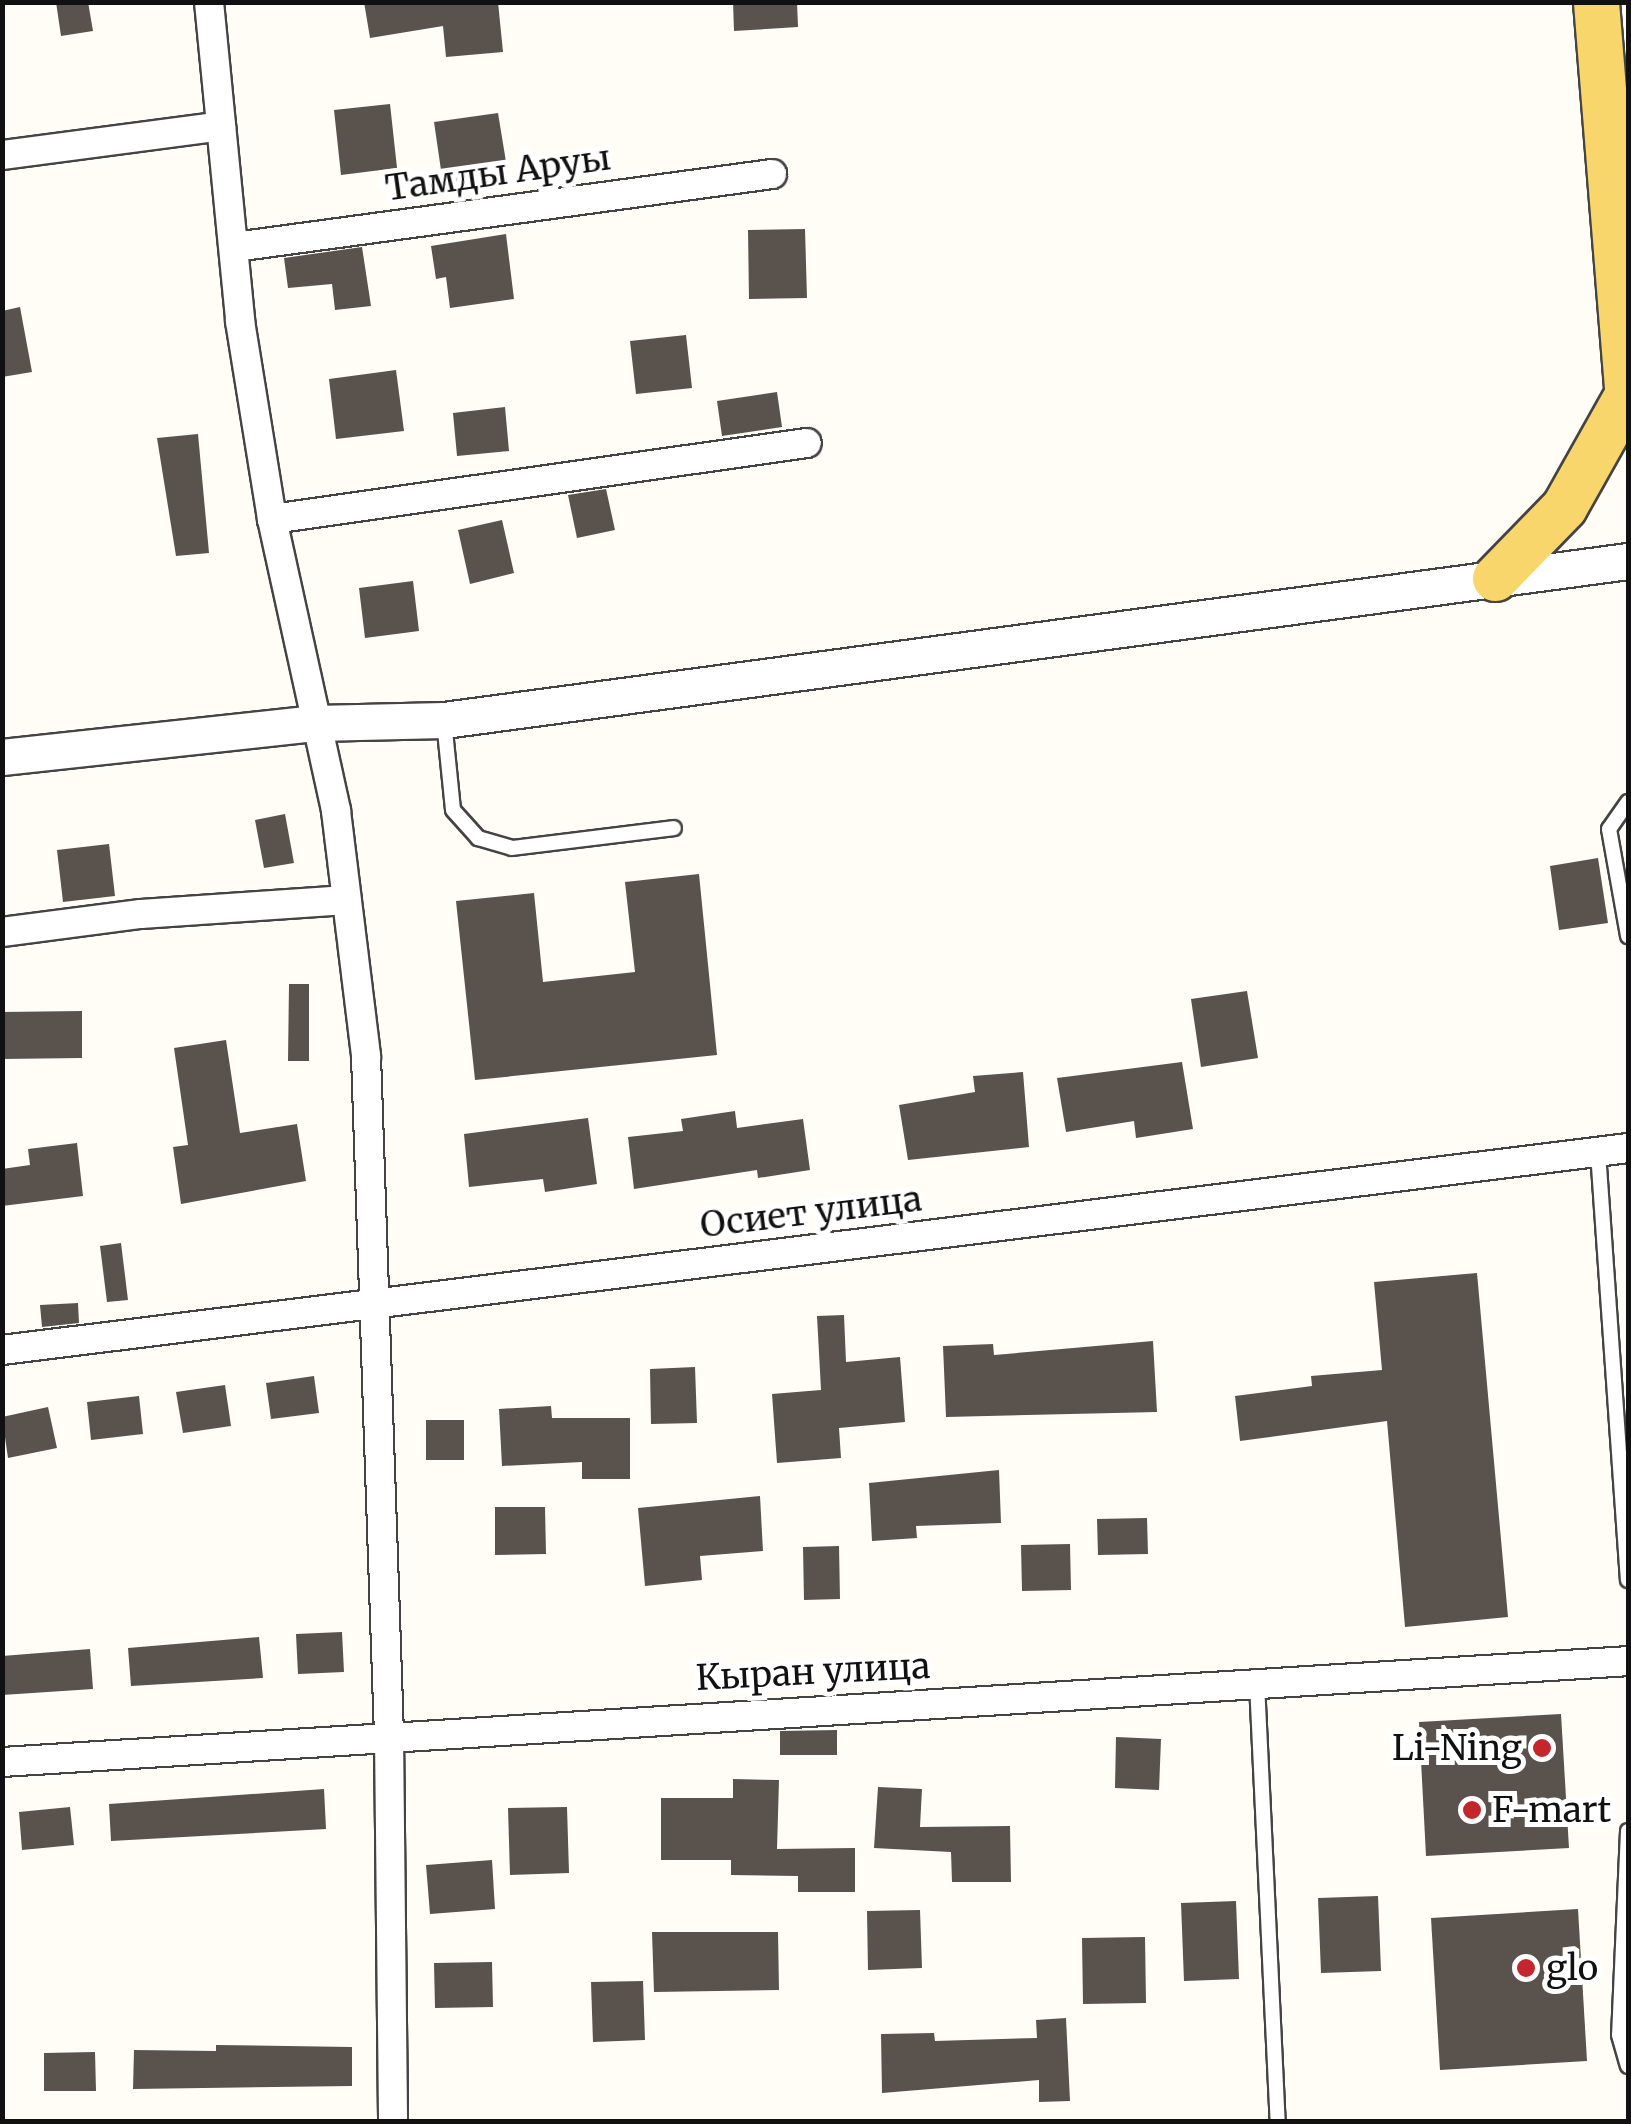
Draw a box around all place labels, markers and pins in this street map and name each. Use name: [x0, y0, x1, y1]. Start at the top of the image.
place label: Li-Ning: [1392, 1727, 1522, 1769]
marker: Li-Ning: [1531, 1737, 1553, 1759]
place label: F-mart: [1492, 1789, 1611, 1831]
marker: F-mart: [1461, 1799, 1483, 1821]
place label: glo: [1546, 1947, 1598, 1989]
marker: glo: [1515, 1957, 1537, 1979]

